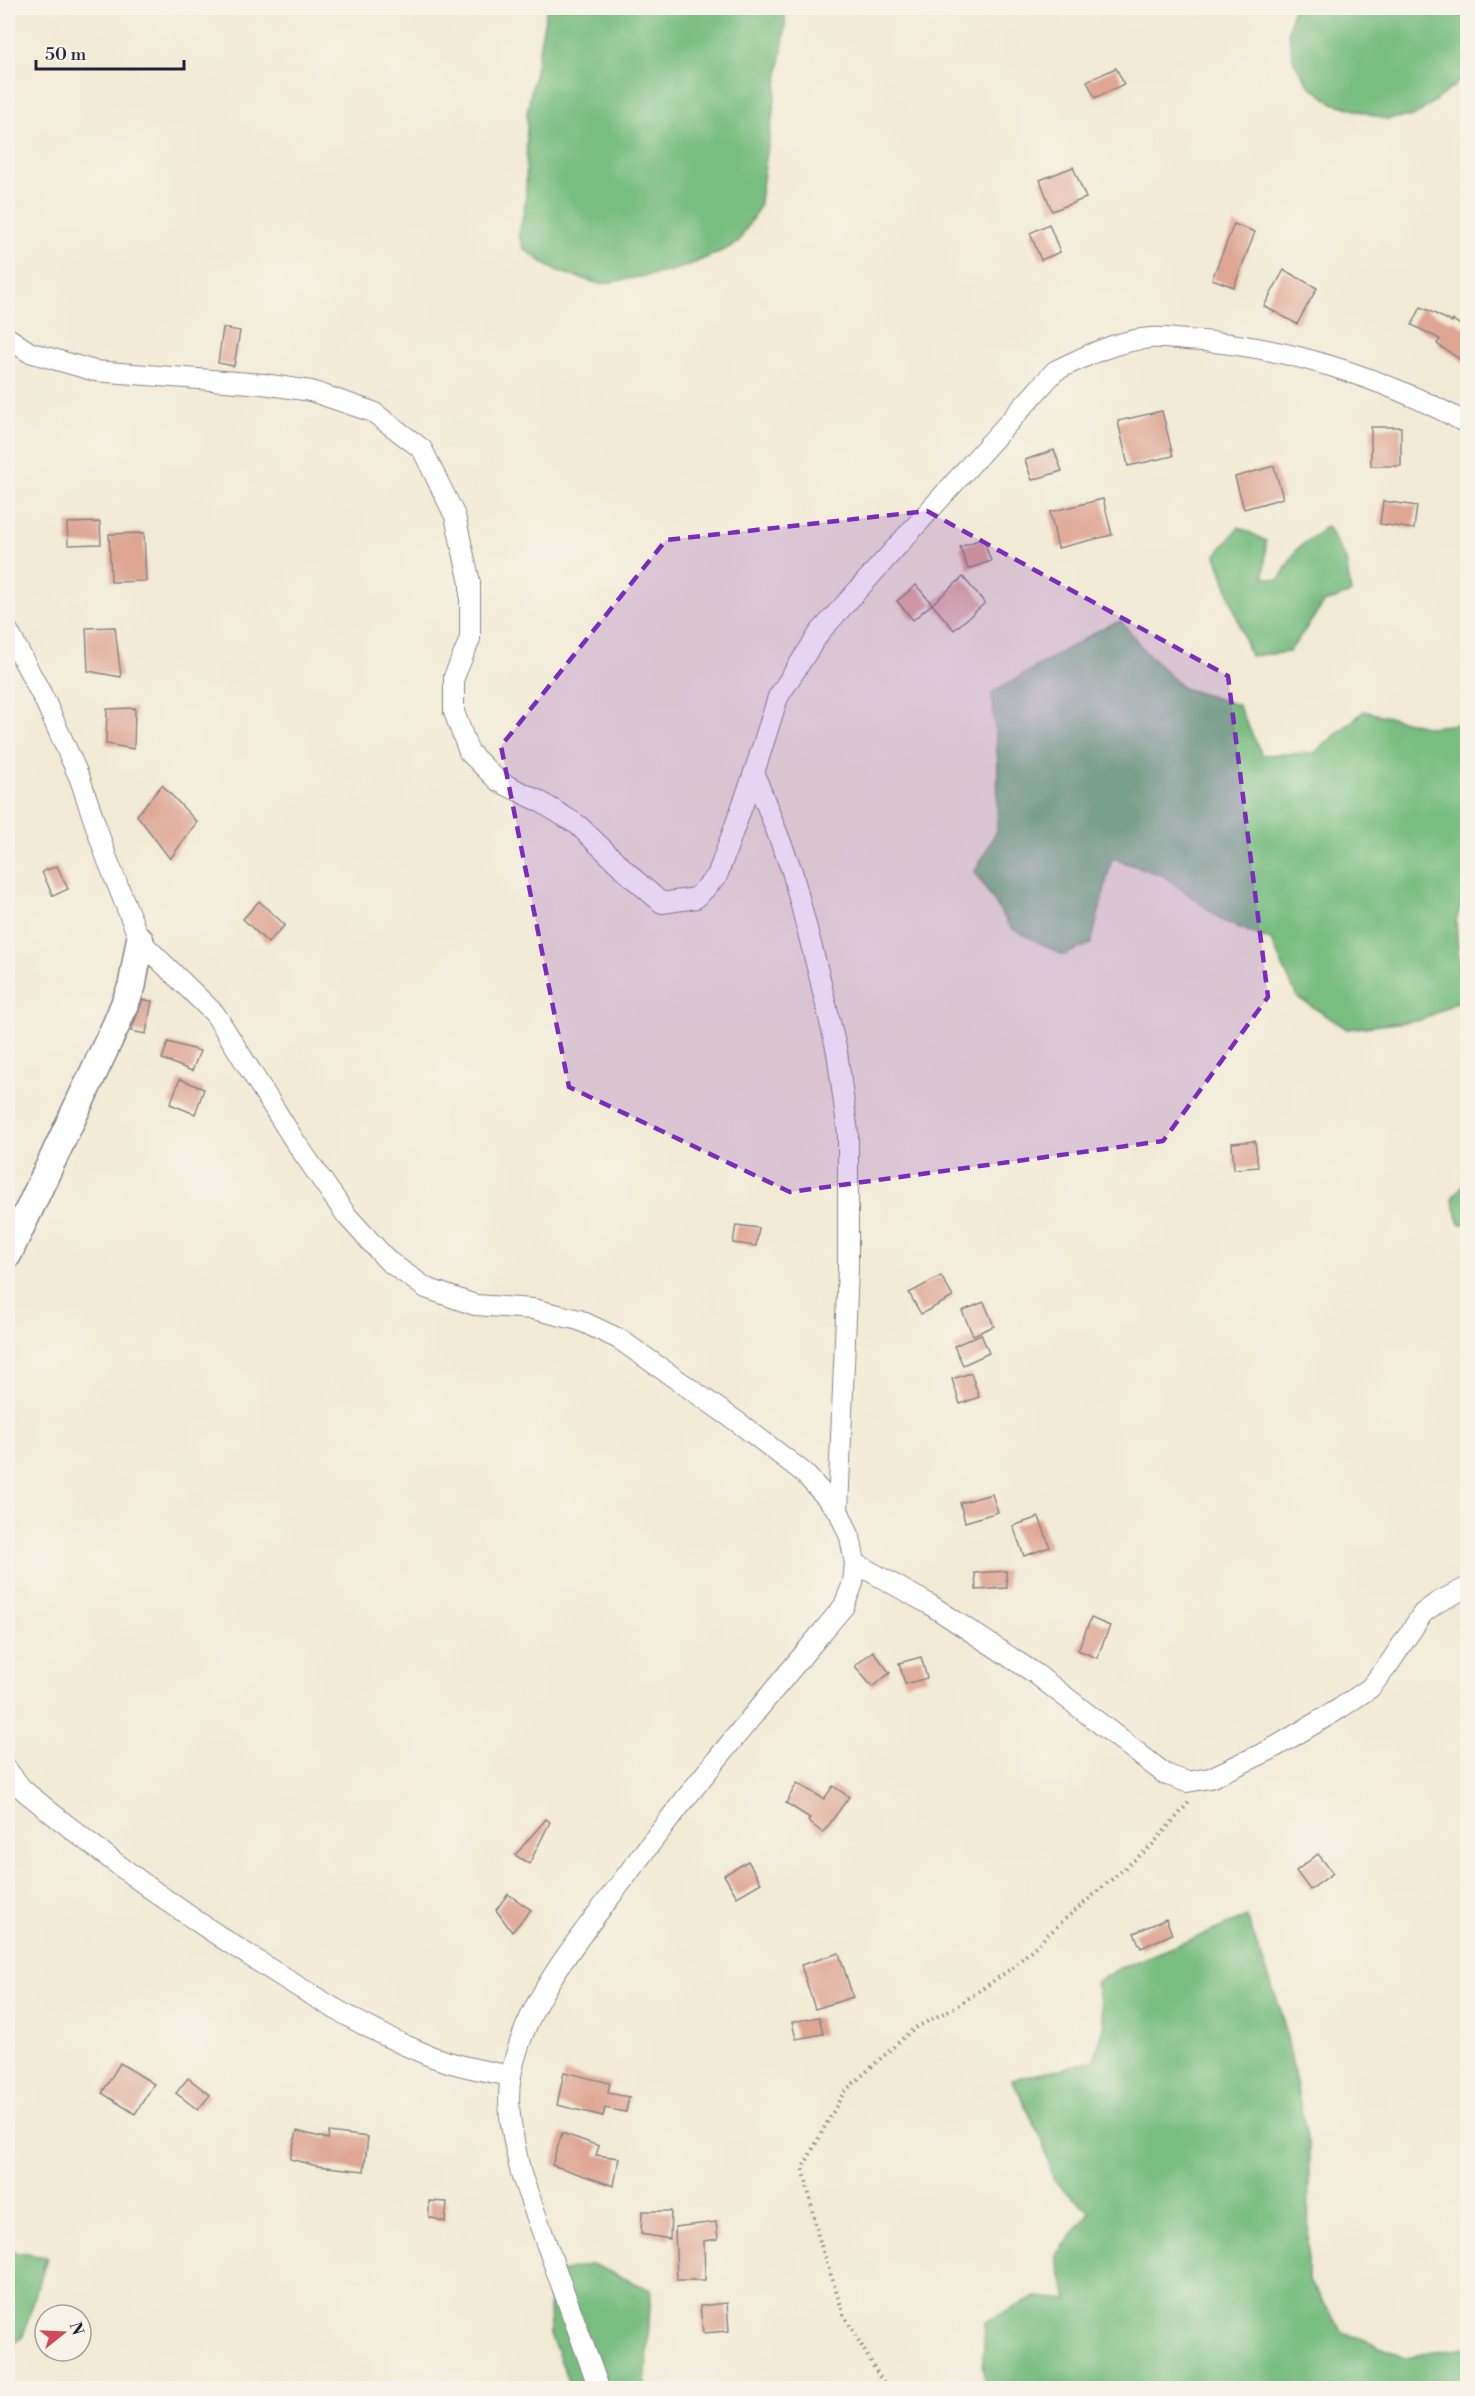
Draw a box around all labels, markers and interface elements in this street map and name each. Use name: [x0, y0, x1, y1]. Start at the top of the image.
scale bar: [36, 33, 184, 71]
text: 50 m: [45, 43, 87, 66]
north arrow: [33, 2303, 93, 2363]
text: N: [65, 2320, 88, 2338]

